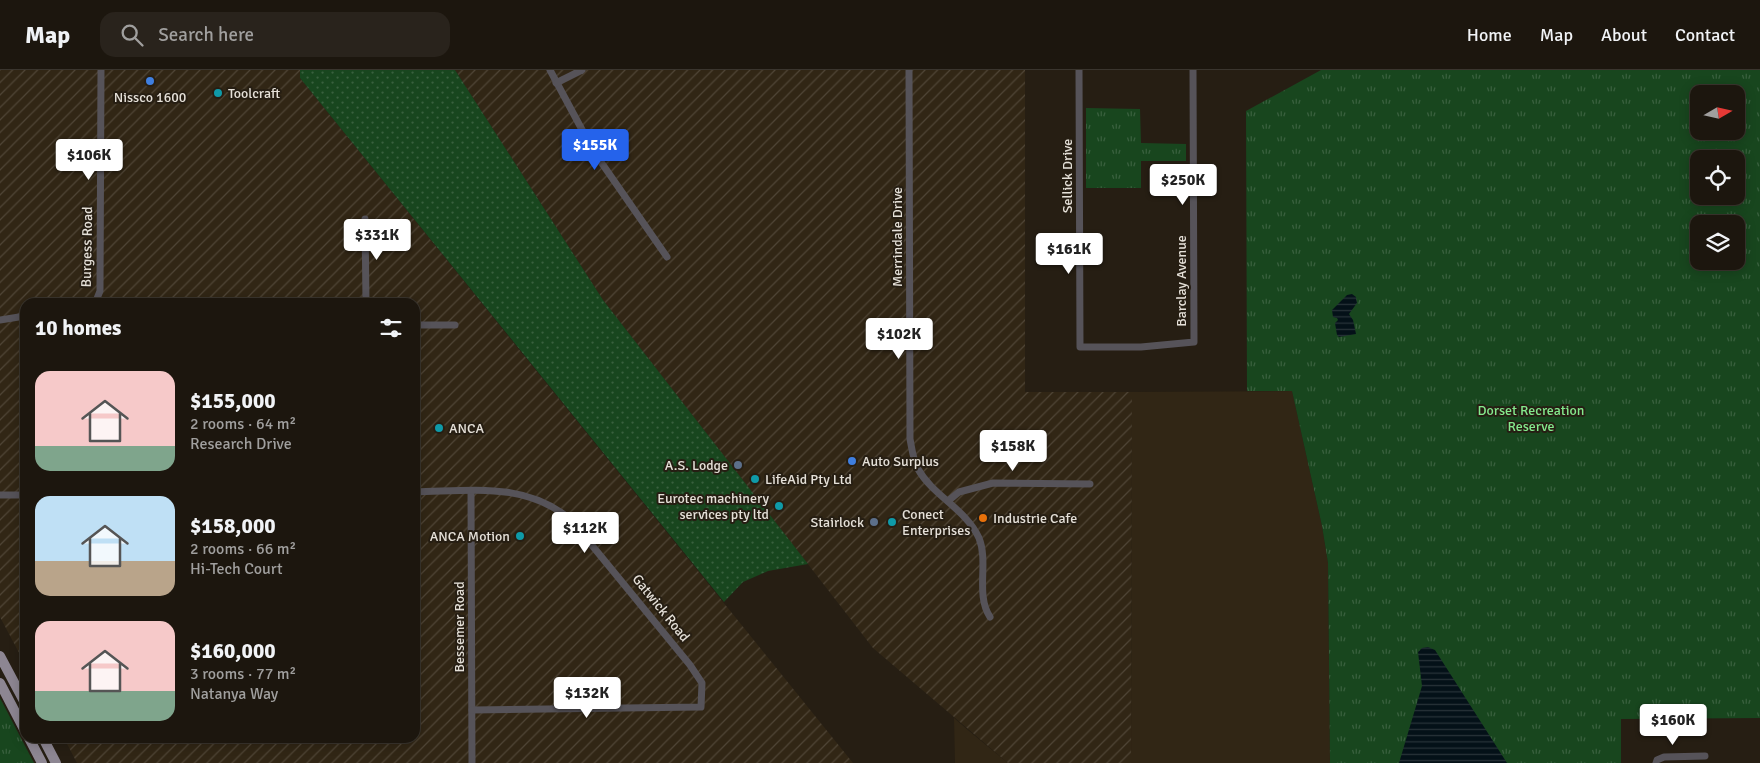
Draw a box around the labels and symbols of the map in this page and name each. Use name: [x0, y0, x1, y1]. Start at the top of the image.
marker: Nissco 1600: [144, 75, 156, 87]
place label: Toolcraft: [228, 85, 280, 102]
north arrow: [1690, 85, 1745, 140]
marker: Toolcraft: [212, 87, 224, 99]
place label: Nissco 1600: [114, 89, 186, 106]
pin: $155K: [560, 128, 630, 171]
pin: $106K: [54, 138, 124, 181]
street label: Sellick Drive: [1059, 139, 1076, 213]
pin: $250K: [1148, 164, 1218, 206]
street label: Merrindale Drive: [889, 187, 906, 287]
street label: Burgess Road: [78, 206, 96, 288]
pin: $331K: [342, 218, 412, 261]
pin: $161K: [1034, 232, 1104, 275]
street label: Barclay Avenue: [1173, 235, 1190, 327]
pin: $102K: [864, 318, 934, 360]
park label: Dorset Recreation Reserve: [1477, 402, 1585, 435]
place label: ANCA: [449, 420, 485, 437]
marker: ANCA: [433, 422, 445, 434]
pin: $158K: [978, 430, 1048, 472]
place label: Auto Surplus: [862, 453, 939, 470]
marker: Auto Surplus: [846, 455, 858, 467]
place label: A.S. Lodge: [665, 457, 728, 474]
marker: A.S. Lodge: [732, 459, 744, 471]
place label: LifeAid Pty Ltd: [765, 471, 852, 488]
marker: LifeAid Pty Ltd: [749, 473, 761, 485]
place label: Eurotec machinery services pty ltd: [657, 490, 769, 523]
marker: Eurotec machinery services pty ltd: [773, 500, 785, 512]
place label: Conect Enterprises: [902, 506, 970, 539]
place label: Industrie Cafe: [993, 510, 1077, 527]
pin: $112K: [550, 512, 620, 554]
marker: Industrie Cafe: [977, 512, 989, 524]
place label: Stairlock: [810, 514, 864, 531]
marker: Stairlock: [868, 516, 880, 528]
marker: Conect Enterprises: [886, 516, 898, 528]
place label: ANCA Motion: [430, 528, 510, 545]
marker: ANCA Motion: [514, 530, 526, 542]
street label: Gatwick Road: [629, 571, 693, 645]
street label: Bessemer Road: [451, 581, 468, 673]
pin: $132K: [552, 676, 622, 719]
pin: $160K: [1638, 704, 1708, 746]

